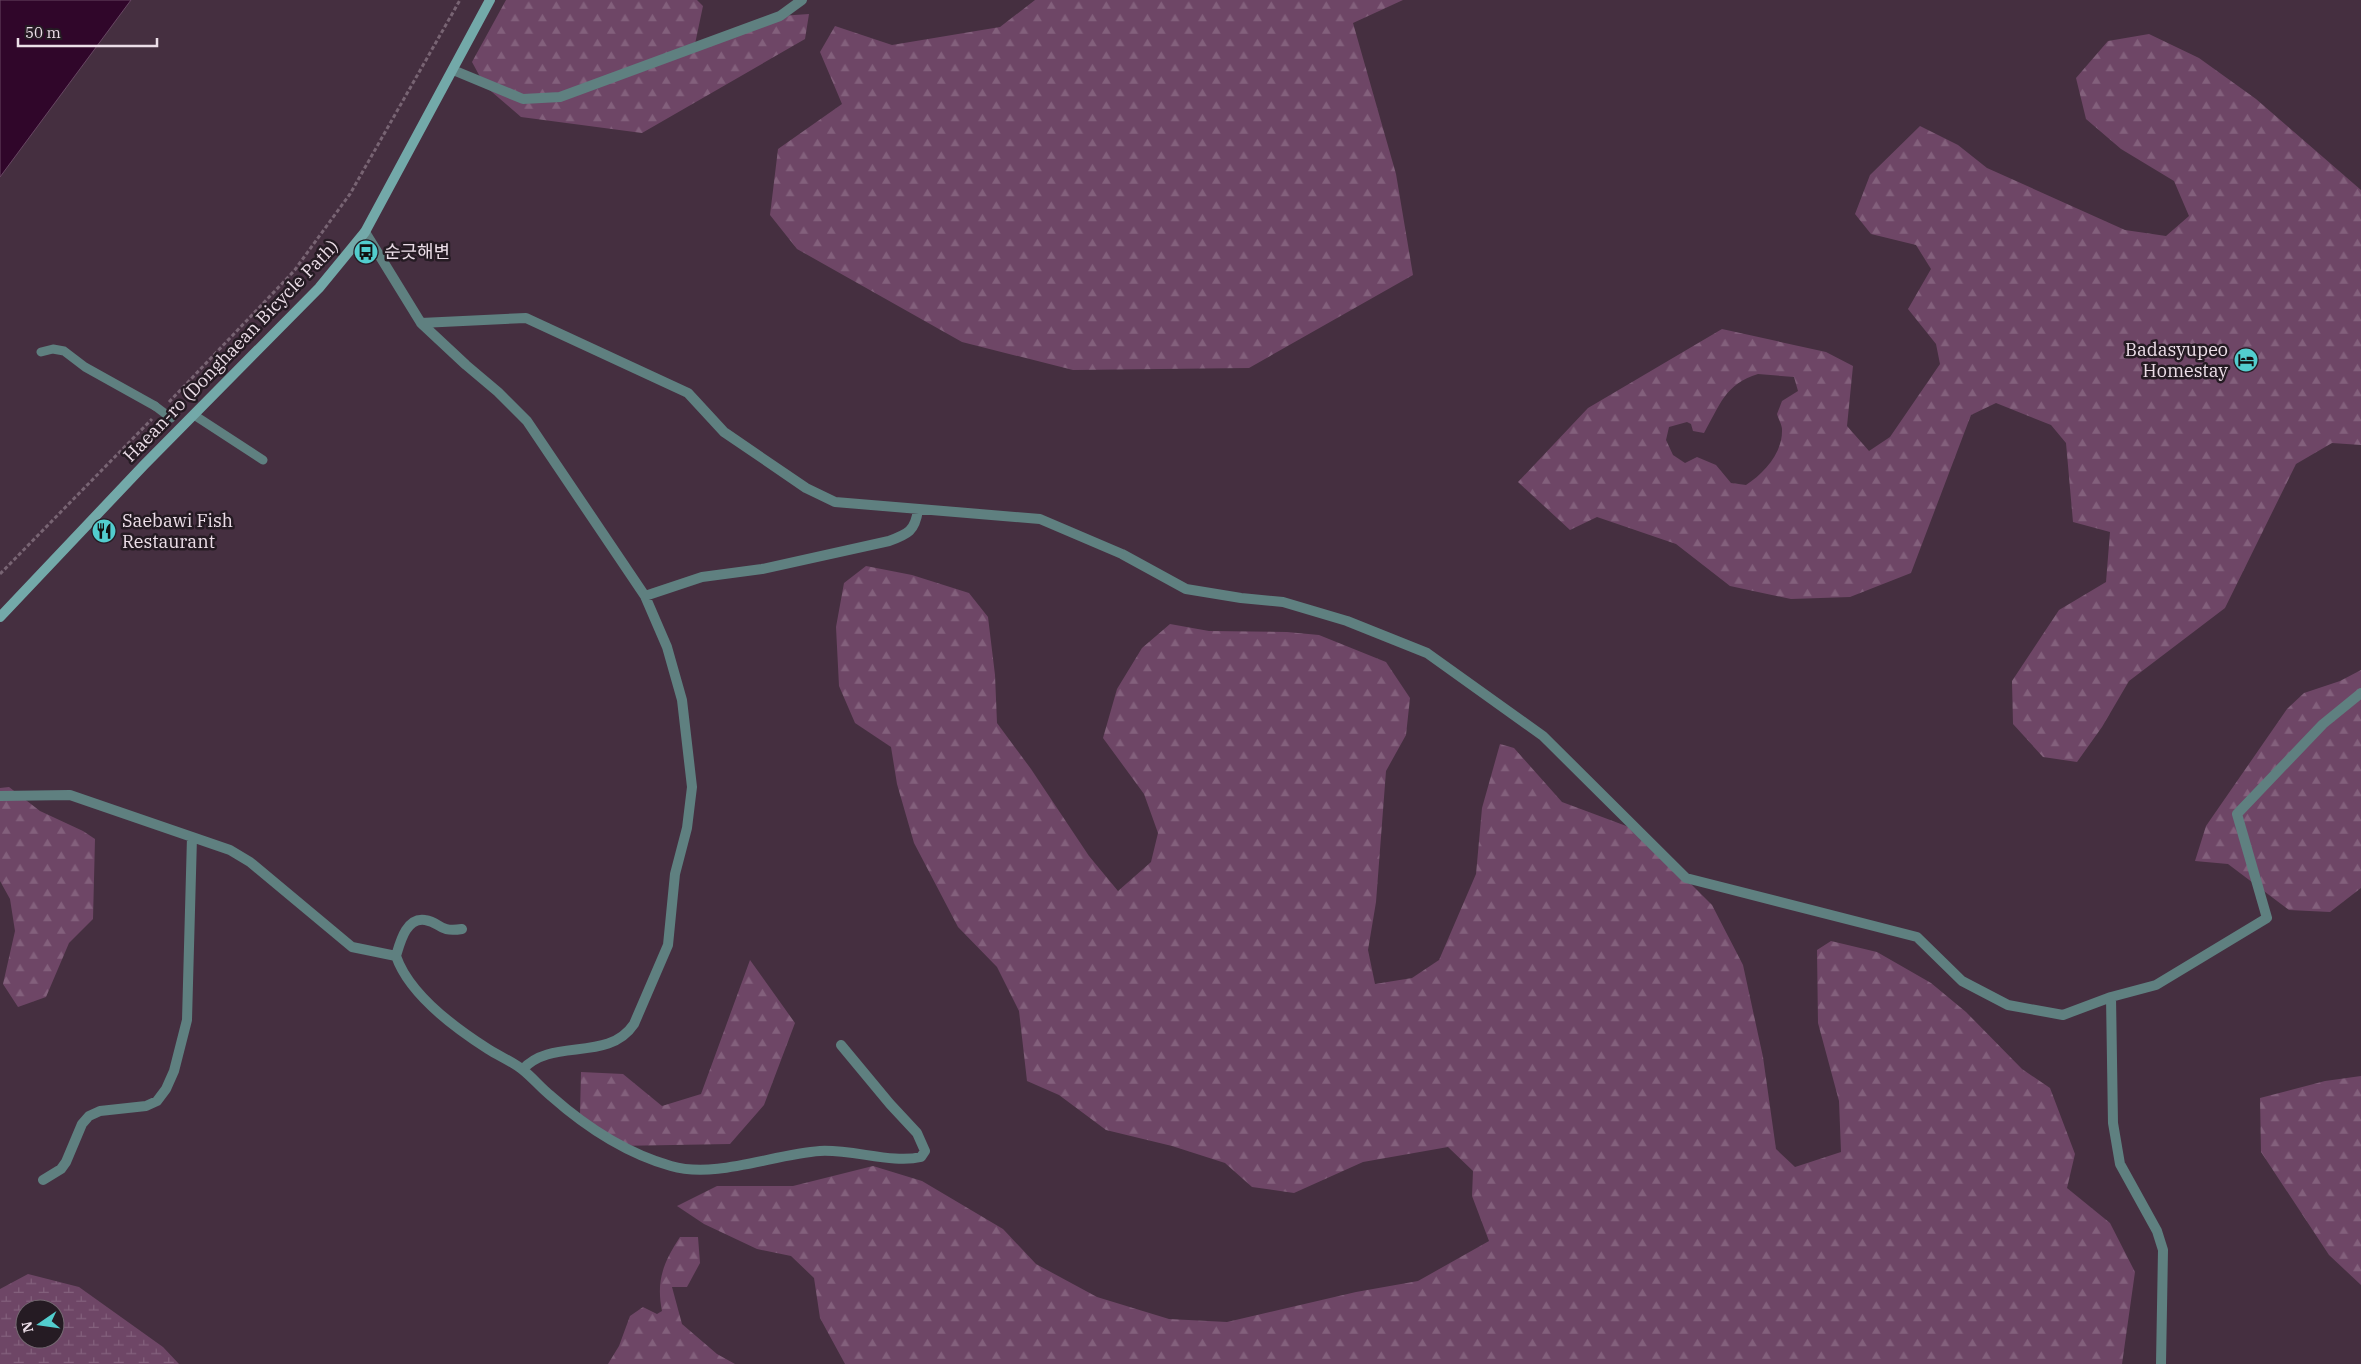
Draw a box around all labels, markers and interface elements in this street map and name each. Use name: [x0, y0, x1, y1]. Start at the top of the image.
scale bar: [18, 15, 156, 47]
text: 50 m: [25, 23, 61, 42]
street label: Haean-ro (Donghaean Bicycle Path): [118, 235, 343, 467]
bus stop icon: 순긋해변: [353, 239, 379, 265]
place label: 순긋해변: [384, 240, 450, 263]
place label: Badasyupeo Homestay: [2125, 338, 2228, 382]
hotel icon: Badasyupeo Homestay: [2233, 347, 2259, 373]
place label: Saebawi Fish Restaurant: [122, 509, 233, 553]
restaurant icon: Saebawi Fish Restaurant: [91, 518, 117, 544]
north arrow: [15, 1299, 65, 1349]
text: N: [17, 1320, 37, 1334]

